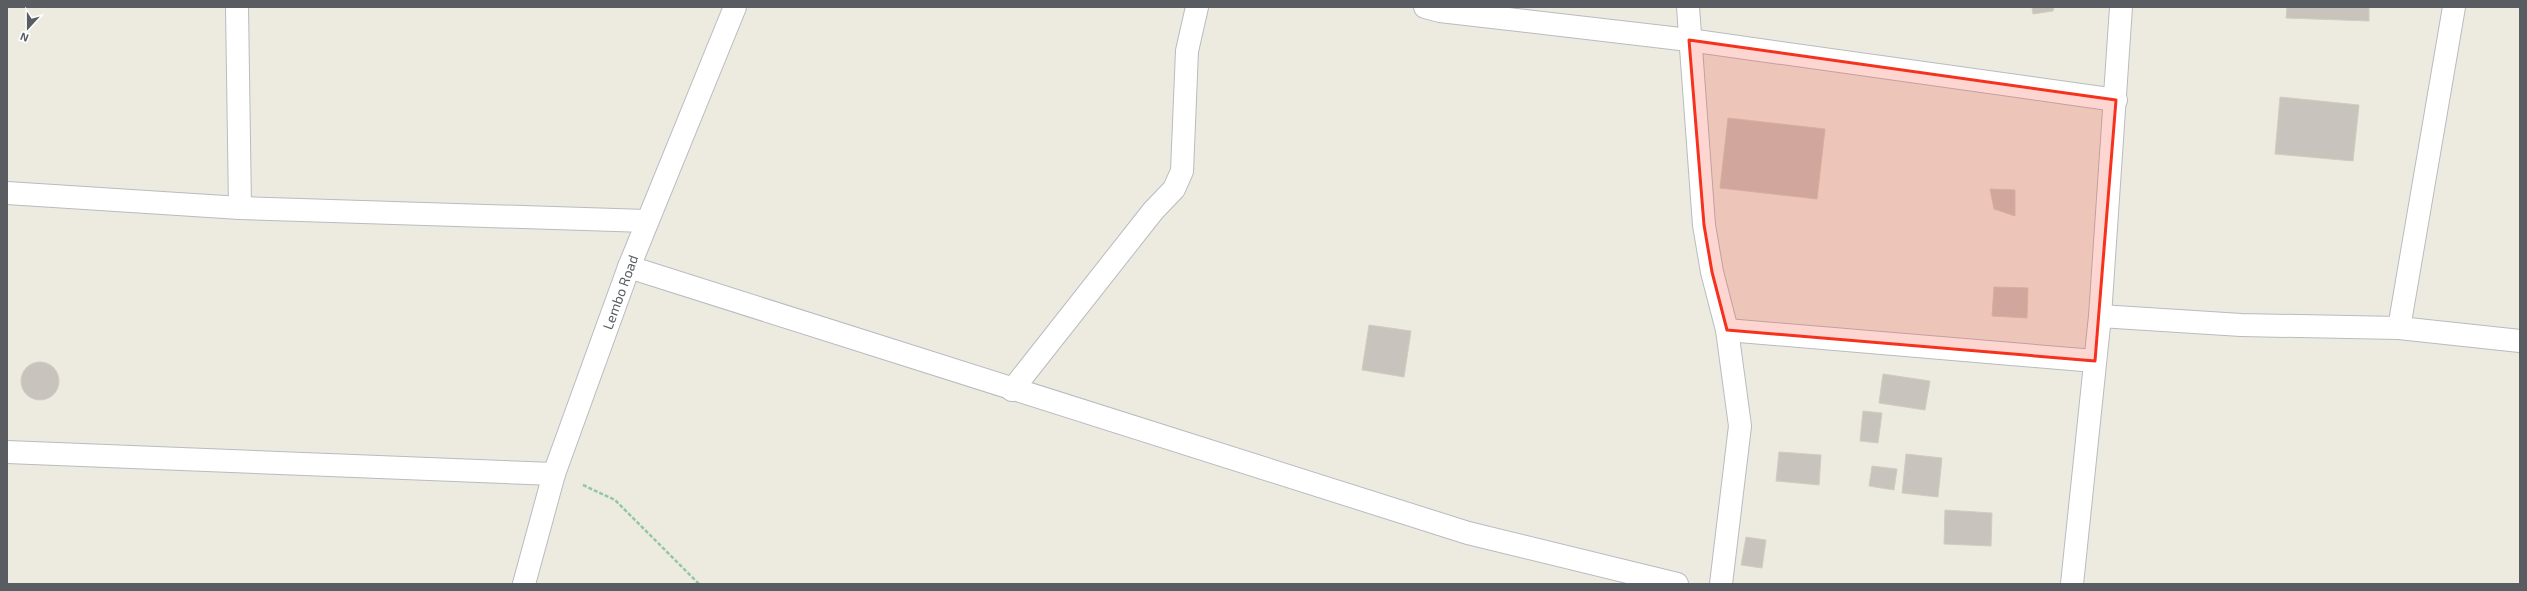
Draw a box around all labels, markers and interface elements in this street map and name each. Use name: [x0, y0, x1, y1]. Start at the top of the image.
north arrow: [8, 8, 48, 48]
text: N: [18, 30, 30, 45]
street label: Lembo Road: [599, 252, 641, 332]

